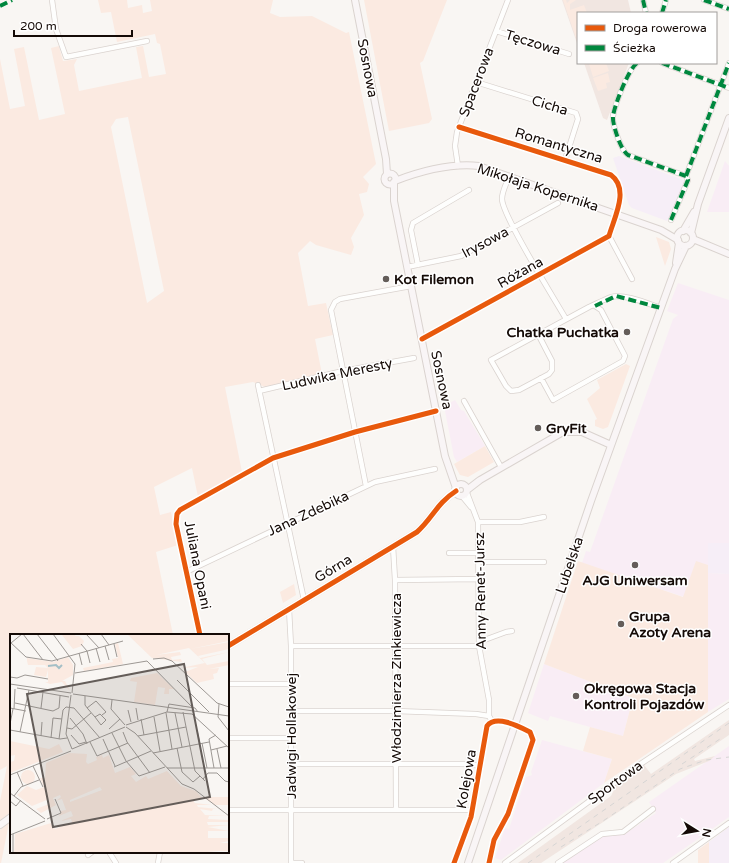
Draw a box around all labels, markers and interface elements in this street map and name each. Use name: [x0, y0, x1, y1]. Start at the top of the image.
scale bar: [14, 12, 132, 38]
legend: [577, 12, 717, 64]
text: 200 m: [20, 19, 57, 33]
text: Droga rowerowa: [613, 21, 707, 35]
street label: Tęczowa: [503, 26, 563, 59]
street label: Sosnowa: [353, 37, 382, 99]
text: Ścieżka: [613, 41, 656, 55]
street label: Spacerowa: [455, 45, 497, 119]
street label: Cicha: [530, 92, 570, 119]
street label: Romantyczna: [513, 124, 605, 167]
street label: Mikołaja Kopernika: [475, 160, 601, 215]
street label: Irysowa: [459, 223, 512, 262]
street label: Różana: [494, 253, 546, 292]
place label: Kot Filemon: [394, 271, 474, 288]
marker: Kot Filemon: [381, 274, 391, 284]
place label: Chatka Puchatka: [506, 324, 619, 341]
marker: Chatka Puchatka: [622, 327, 632, 337]
street label: Sosnowa: [427, 349, 456, 411]
street label: Ludwika Meresty: [280, 354, 394, 395]
place label: GryFit: [546, 420, 587, 437]
marker: GryFit: [533, 423, 543, 433]
street label: Jana Zdebika: [265, 487, 352, 540]
street label: Juliana Opani: [181, 519, 214, 611]
street label: Anny Renet-Jursz: [471, 532, 490, 650]
street label: Lubelska: [552, 535, 587, 596]
street label: Górna: [311, 551, 355, 586]
marker: AJG Uniwersam: [630, 560, 640, 570]
place label: AJG Uniwersam: [582, 572, 688, 589]
street label: Włodzimierza Zinkiewicza: [388, 593, 405, 763]
place label: Grupa Azoty Arena: [629, 608, 711, 641]
marker: Grupa Azoty Arena: [616, 619, 626, 629]
inset map: [10, 634, 229, 853]
street label: Jadwigi Hollakowej: [283, 673, 300, 799]
place label: Okręgowa Stacja Kontroli Pojazdów: [584, 680, 704, 713]
marker: Okręgowa Stacja Kontroli Pojazdów: [571, 691, 581, 701]
street label: Kolejowa: [453, 748, 480, 810]
street label: Sportowa: [585, 757, 646, 808]
north arrow: [677, 811, 717, 851]
text: N: [699, 827, 714, 838]

